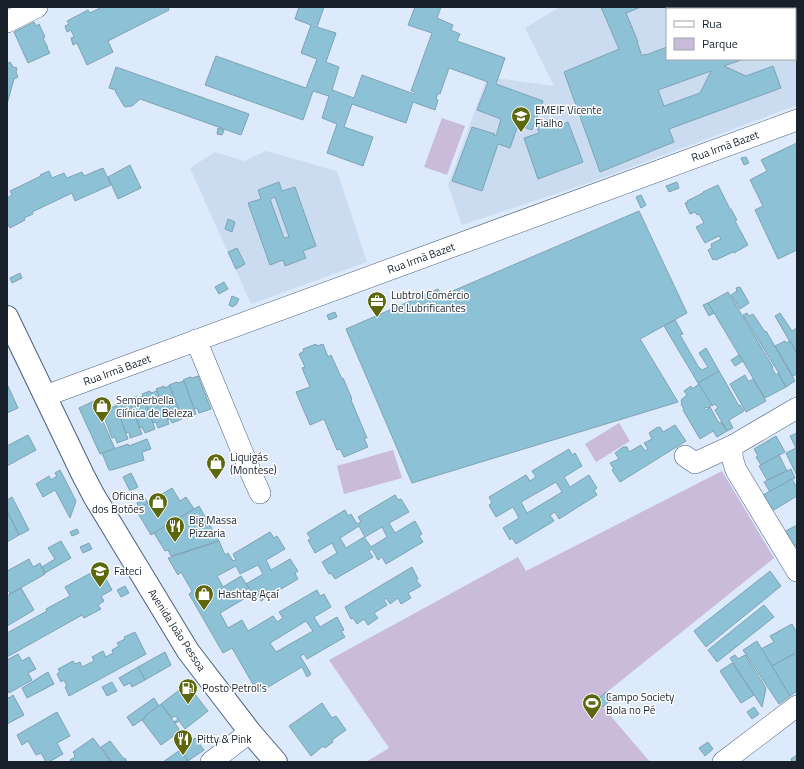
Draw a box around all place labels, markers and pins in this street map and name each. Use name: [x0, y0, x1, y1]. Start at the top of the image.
place label: EMEIF Vicente Fialho: [535, 102, 602, 131]
school or university icon: EMEIF Vicente Fialho: [510, 105, 532, 133]
place label: Lubtrol Comércio De Lubrificantes: [391, 287, 469, 316]
office icon: Lubtrol Comércio De Lubrificantes: [366, 290, 388, 318]
place label: Semperbella Clínica de Beleza: [116, 392, 193, 421]
shop icon: Semperbella Clínica de Beleza: [91, 395, 113, 423]
place label: Liquigás (Montese): [230, 449, 277, 478]
shop icon: Liquigás (Montese): [205, 452, 227, 480]
place label: Oficina dos Botões: [92, 488, 144, 517]
shop icon: Oficina dos Botões: [147, 491, 169, 519]
place label: Big Massa Pizzaria: [189, 512, 237, 541]
restaurant icon: Big Massa Pizzaria: [164, 515, 186, 543]
school or university icon: Fateci: [89, 560, 111, 588]
place label: Fateci: [114, 563, 142, 579]
shop icon: Hashtag Açaí: [193, 583, 215, 611]
place label: Hashtag Açaí: [218, 586, 280, 602]
fuel station icon: Posto Petrol's: [177, 677, 199, 705]
place label: Posto Petrol's: [202, 680, 267, 696]
place label: Campo Society Bola no Pé: [606, 689, 675, 718]
sports icon: Campo Society Bola no Pé: [581, 692, 603, 720]
restaurant icon: Pitty & Pink: [172, 728, 194, 756]
place label: Pitty & Pink: [197, 731, 252, 747]

